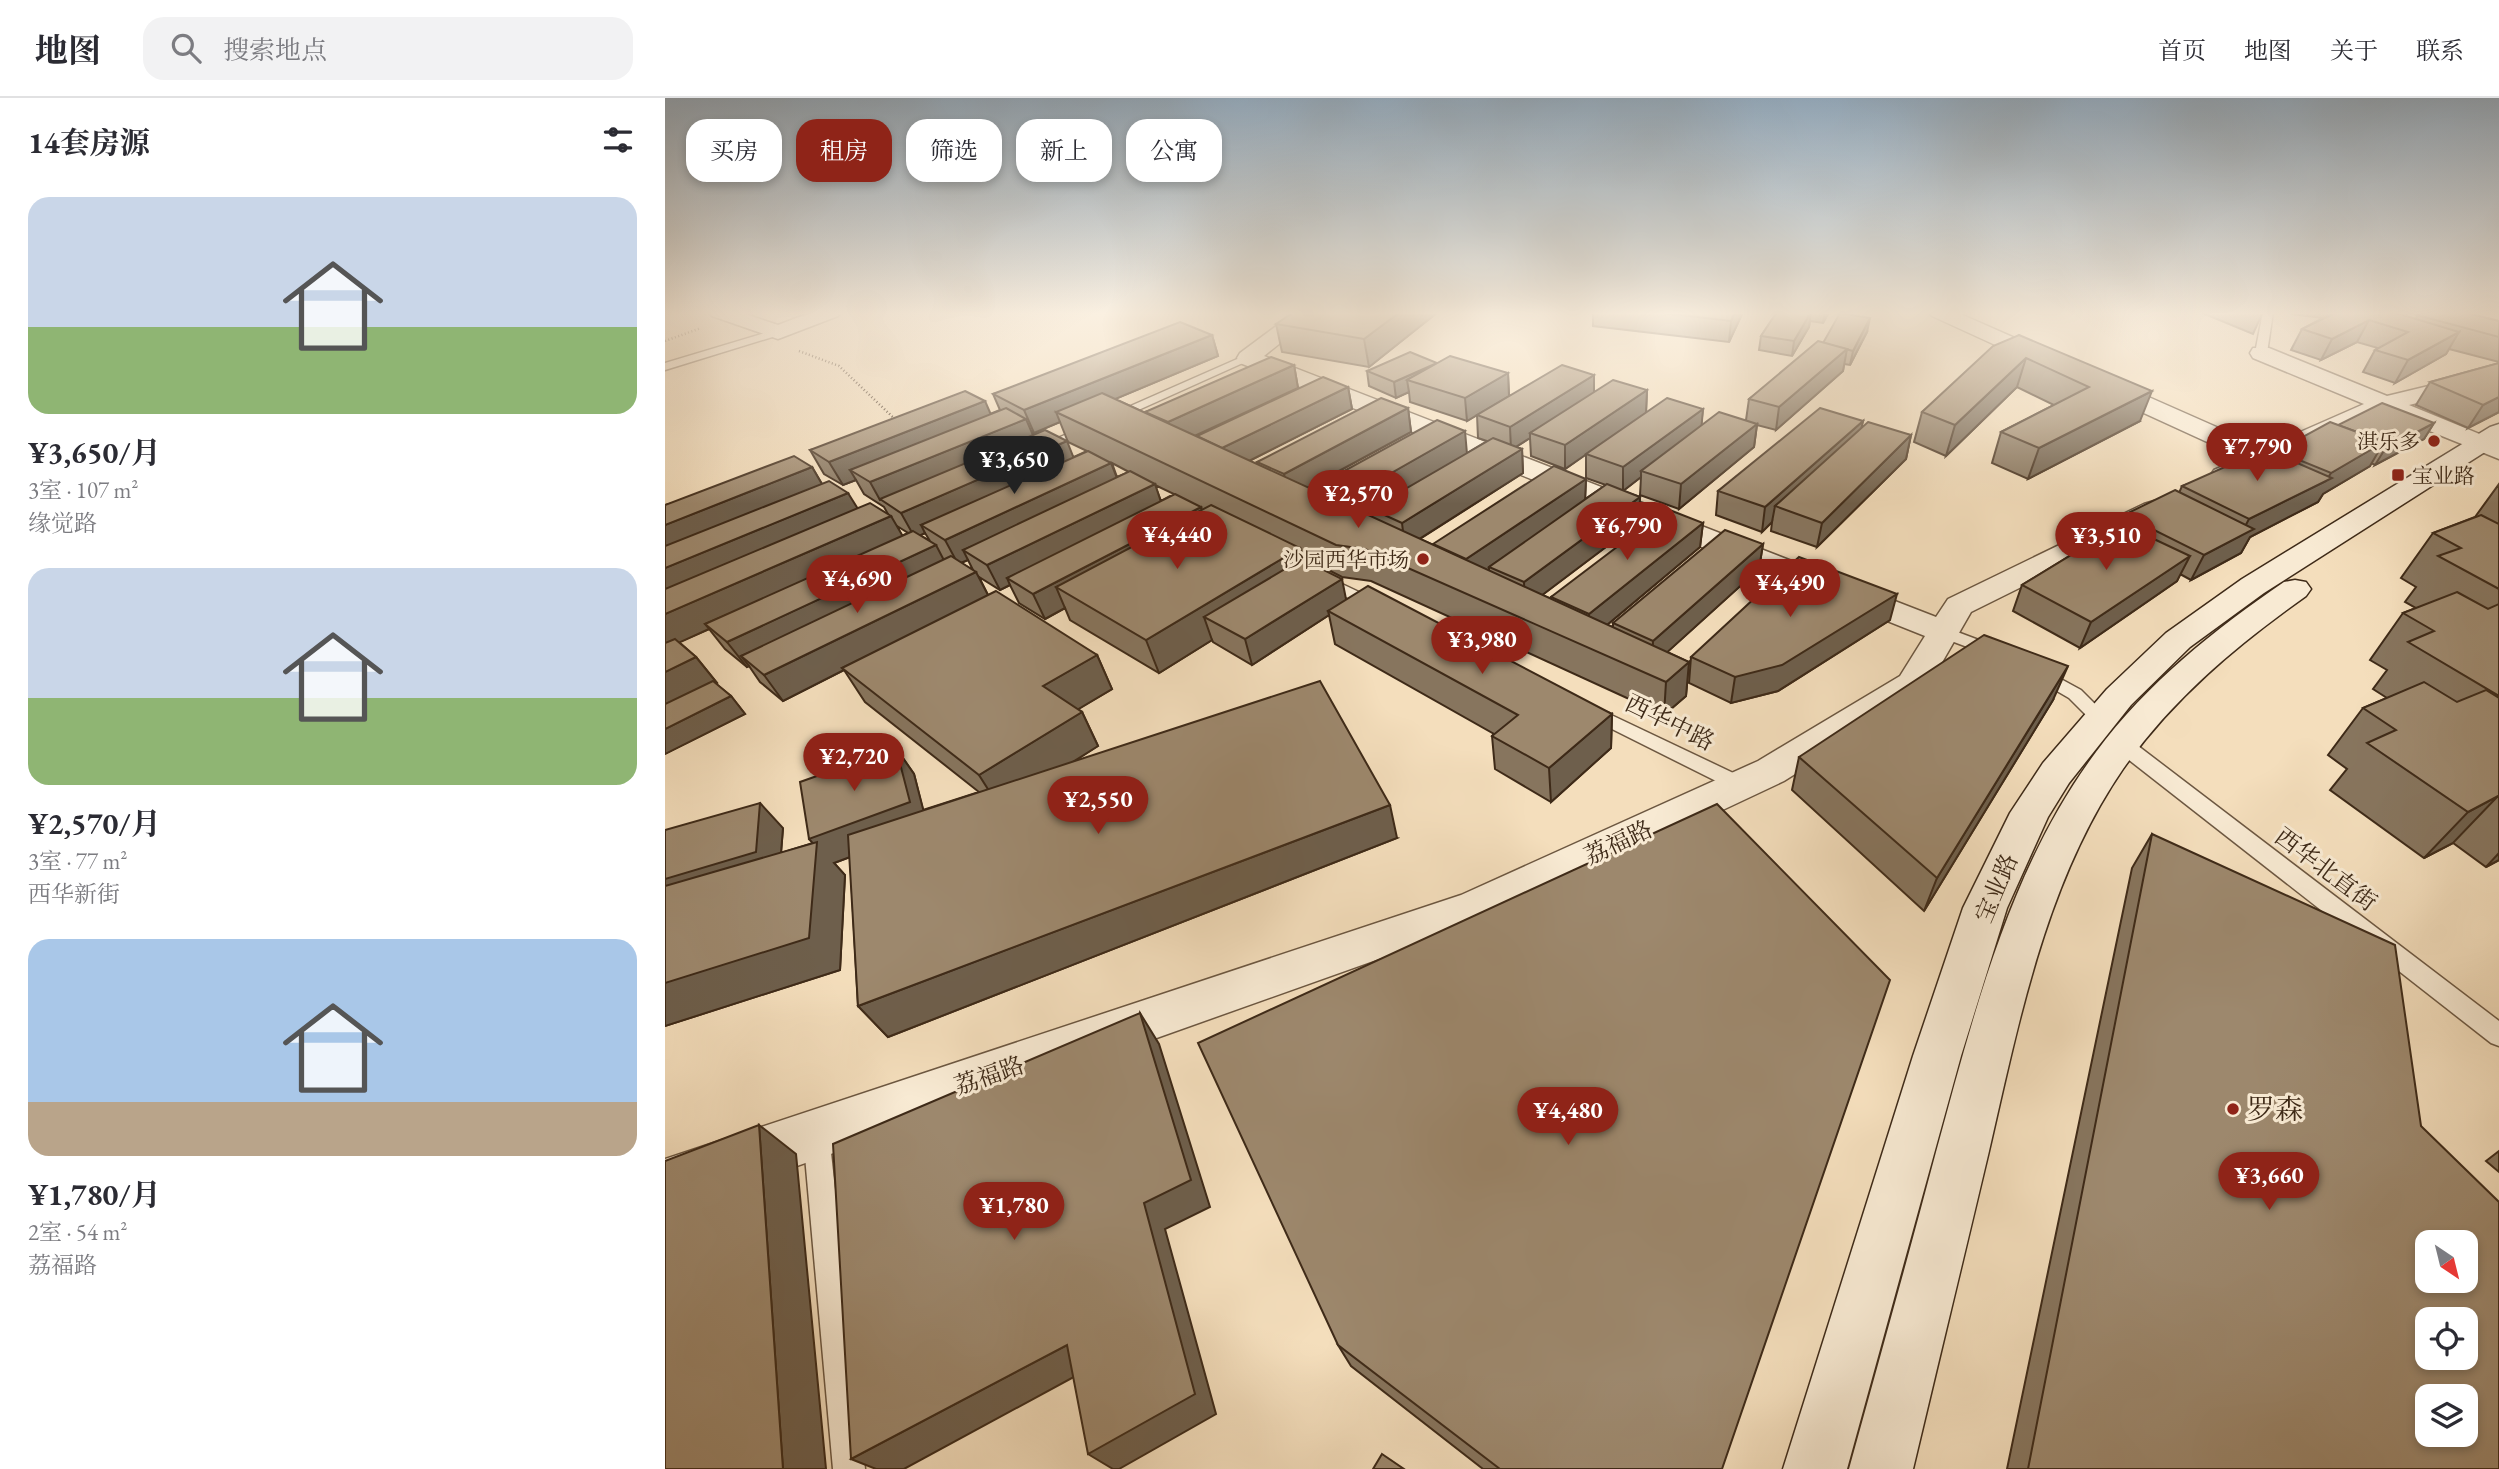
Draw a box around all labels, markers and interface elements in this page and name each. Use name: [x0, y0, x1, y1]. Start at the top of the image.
search box: [143, 17, 633, 80]
text: 地图: [35, 29, 101, 72]
icon: search: [167, 29, 205, 67]
text: 搜索地点: [223, 33, 327, 67]
text: 首页: [2158, 35, 2206, 66]
text: 地图: [2244, 35, 2292, 66]
text: 关于: [2330, 35, 2378, 66]
text: 联系: [2416, 35, 2464, 66]
chip: 买房: [686, 119, 782, 182]
chip: 租房: [796, 119, 892, 182]
chip: 筛选: [906, 119, 1002, 182]
chip: 新上: [1016, 119, 1112, 182]
chip: 公寓: [1126, 119, 1222, 182]
icon: filters: [599, 121, 637, 159]
text: 14套房源: [28, 123, 150, 162]
icon: home: [270, 243, 396, 369]
pin: ¥7,790: [2200, 424, 2314, 483]
place label: 淇乐多: [2357, 428, 2420, 455]
text: ¥7,790: [2222, 431, 2292, 461]
text: ¥3,650/月: [28, 433, 161, 472]
marker: 淇乐多: [2426, 433, 2442, 449]
pin: ¥3,650: [957, 436, 1071, 496]
text: ¥3,650: [979, 444, 1049, 474]
place label: 宝业路: [2412, 462, 2475, 489]
marker: 宝业路: [2390, 467, 2406, 483]
pin: ¥2,570: [1301, 470, 1415, 530]
text: 3室 · 107 m²: [28, 475, 138, 505]
text: ¥2,570: [1323, 478, 1393, 508]
pin: ¥6,790: [1570, 503, 1684, 562]
text: 缘觉路: [28, 508, 97, 538]
text: ¥6,790: [1592, 510, 1662, 540]
pin: ¥4,440: [1120, 512, 1234, 571]
pin: ¥3,510: [2049, 512, 2163, 572]
text: ¥4,440: [1142, 519, 1212, 549]
text: ¥3,510: [2071, 520, 2141, 550]
place label: 沙园西华市场: [1283, 546, 1409, 573]
marker: 沙园西华市场: [1415, 551, 1431, 567]
pin: ¥4,690: [800, 556, 914, 615]
pin: ¥4,490: [1733, 560, 1847, 619]
text: ¥4,690: [822, 563, 892, 593]
text: ¥4,490: [1755, 567, 1825, 597]
icon: home: [270, 614, 396, 740]
pin: ¥3,980: [1425, 616, 1539, 676]
text: ¥3,980: [1447, 624, 1517, 654]
street label: 西华中路: [1620, 687, 1720, 757]
pin: ¥2,720: [797, 734, 911, 793]
text: ¥2,720: [819, 741, 889, 771]
pin: ¥2,550: [1041, 776, 1155, 836]
text: ¥2,550: [1063, 784, 1133, 814]
text: ¥2,570/月: [28, 804, 161, 843]
street label: 荔福路: [1579, 813, 1657, 871]
street label: 西华北直街: [2269, 821, 2383, 917]
text: 3室 · 77 m²: [28, 846, 127, 876]
street label: 宝业路: [1968, 849, 2024, 927]
text: 西华新街: [28, 879, 120, 909]
icon: home: [270, 985, 396, 1111]
street label: 荔福路: [950, 1049, 1028, 1101]
pin: ¥4,480: [1511, 1088, 1625, 1147]
place label: 罗森: [2247, 1091, 2303, 1127]
text: ¥4,480: [1533, 1095, 1603, 1125]
marker: 罗森: [2225, 1101, 2241, 1117]
pin: ¥3,660: [2212, 1152, 2326, 1212]
text: ¥3,660: [2234, 1160, 2304, 1190]
text: ¥1,780/月: [28, 1175, 161, 1214]
pin: ¥1,780: [957, 1182, 1071, 1242]
text: ¥1,780: [979, 1190, 1049, 1220]
text: 2室 · 54 m²: [28, 1217, 127, 1247]
north arrow: [2415, 1230, 2478, 1293]
map controls: [2415, 1230, 2478, 1447]
text: 荔福路: [28, 1250, 97, 1280]
button: locate: [2415, 1307, 2478, 1370]
button: layers: [2415, 1384, 2478, 1447]

